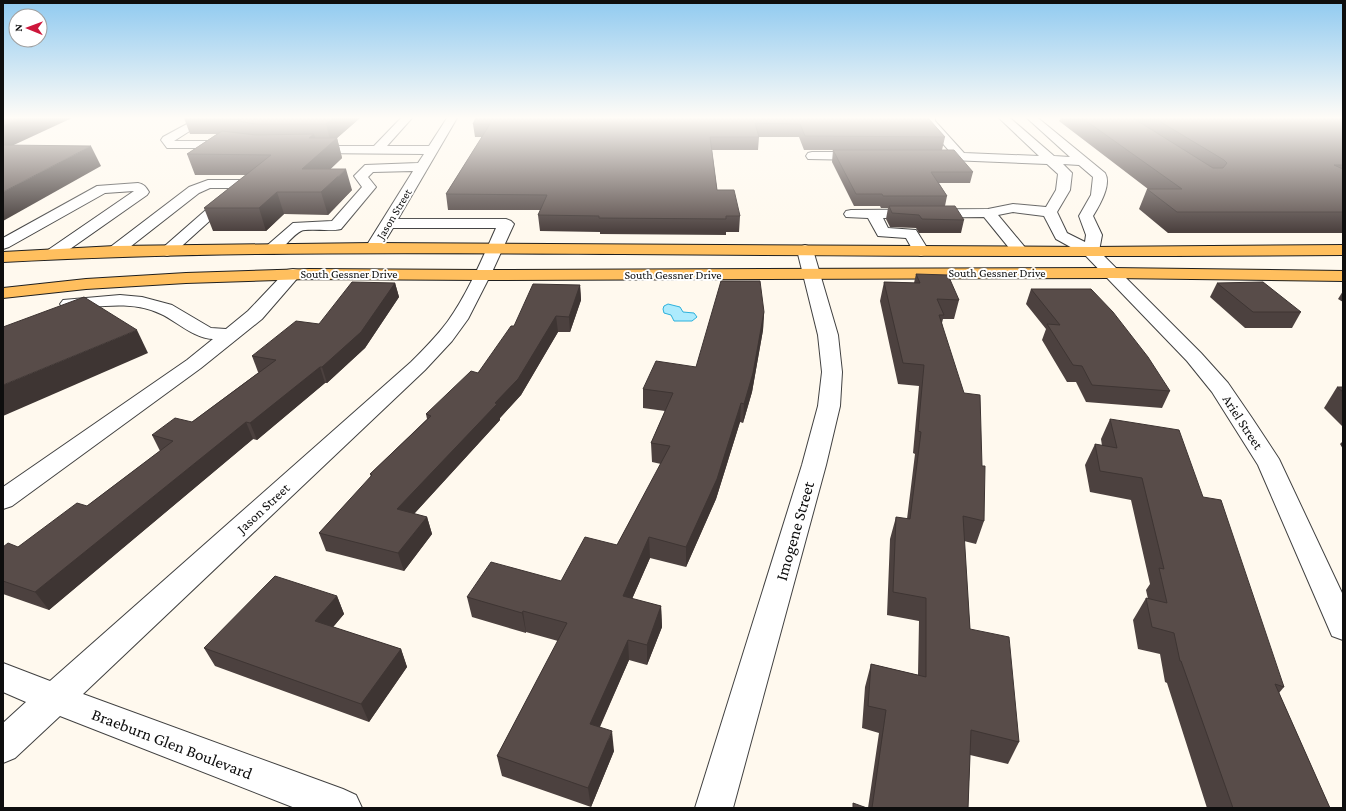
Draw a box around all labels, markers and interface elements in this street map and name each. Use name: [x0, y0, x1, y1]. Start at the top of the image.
north arrow: [8, 8, 48, 48]
text: N: [12, 23, 24, 32]
street label: Jason Street: [373, 185, 415, 243]
street label: South Gessner Drive: [948, 266, 1046, 280]
street label: South Gessner Drive: [300, 267, 398, 281]
street label: South Gessner Drive: [624, 268, 722, 282]
street label: Ariel Street: [1219, 392, 1267, 453]
street label: Jason Street: [232, 479, 293, 538]
street label: Imogene Street: [772, 479, 818, 583]
street label: Braeburn Glen Boulevard: [89, 705, 255, 783]

